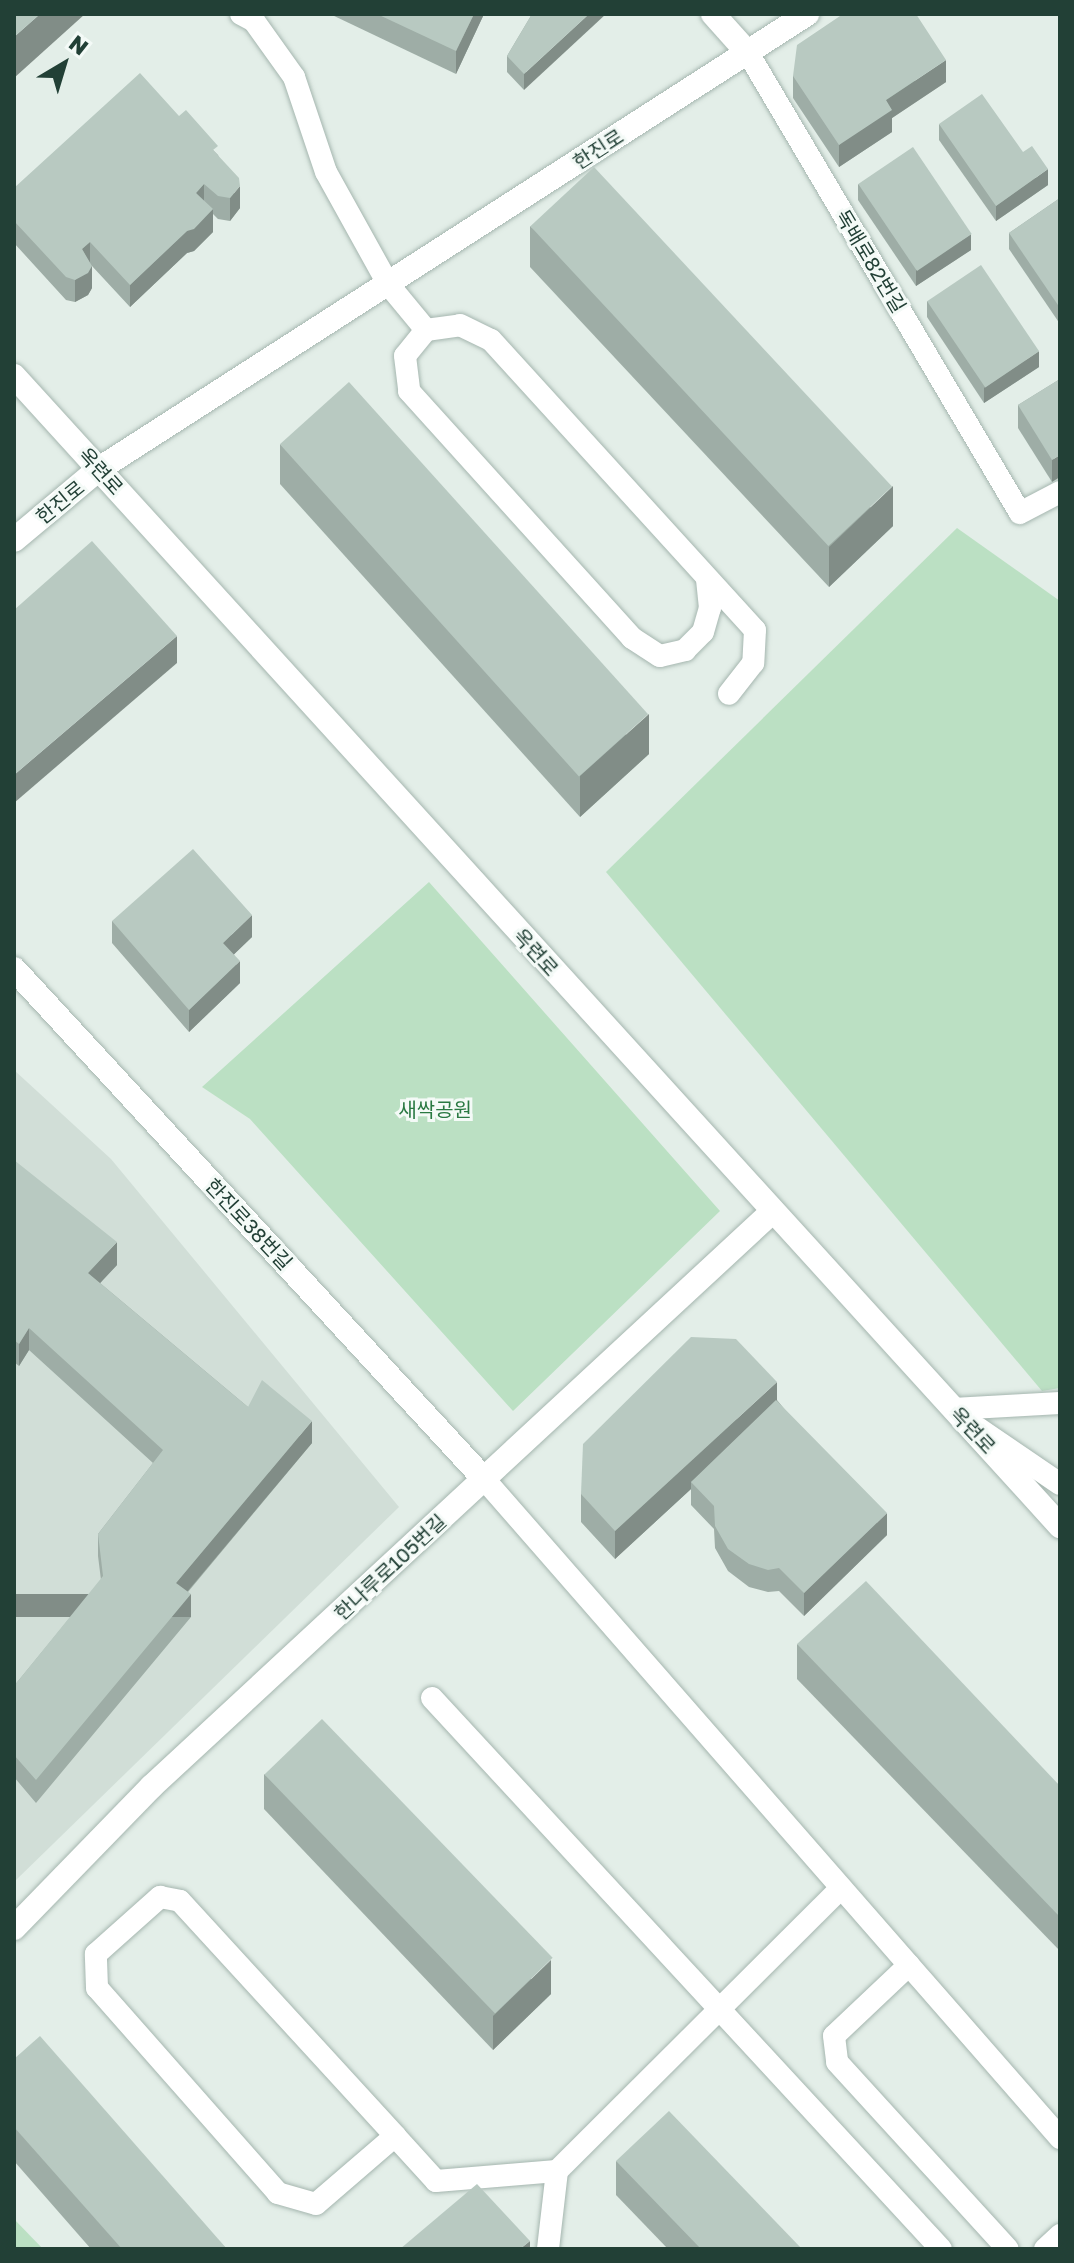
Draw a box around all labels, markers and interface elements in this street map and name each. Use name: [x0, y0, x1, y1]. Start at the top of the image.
north arrow: [24, 24, 104, 104]
text: N: [64, 29, 94, 60]
street label: 한진로: [568, 124, 628, 174]
street label: 독배로82번길: [831, 205, 911, 317]
street label: 옥련로: [74, 442, 128, 500]
street label: 한진로: [31, 475, 89, 529]
street label: 옥련로: [509, 923, 563, 981]
park label: 새싹공원: [398, 1097, 472, 1121]
street label: 한진로38번길: [201, 1173, 297, 1275]
street label: 옥련로: [945, 1402, 1001, 1458]
street label: 한나루로105번길: [329, 1509, 451, 1625]

